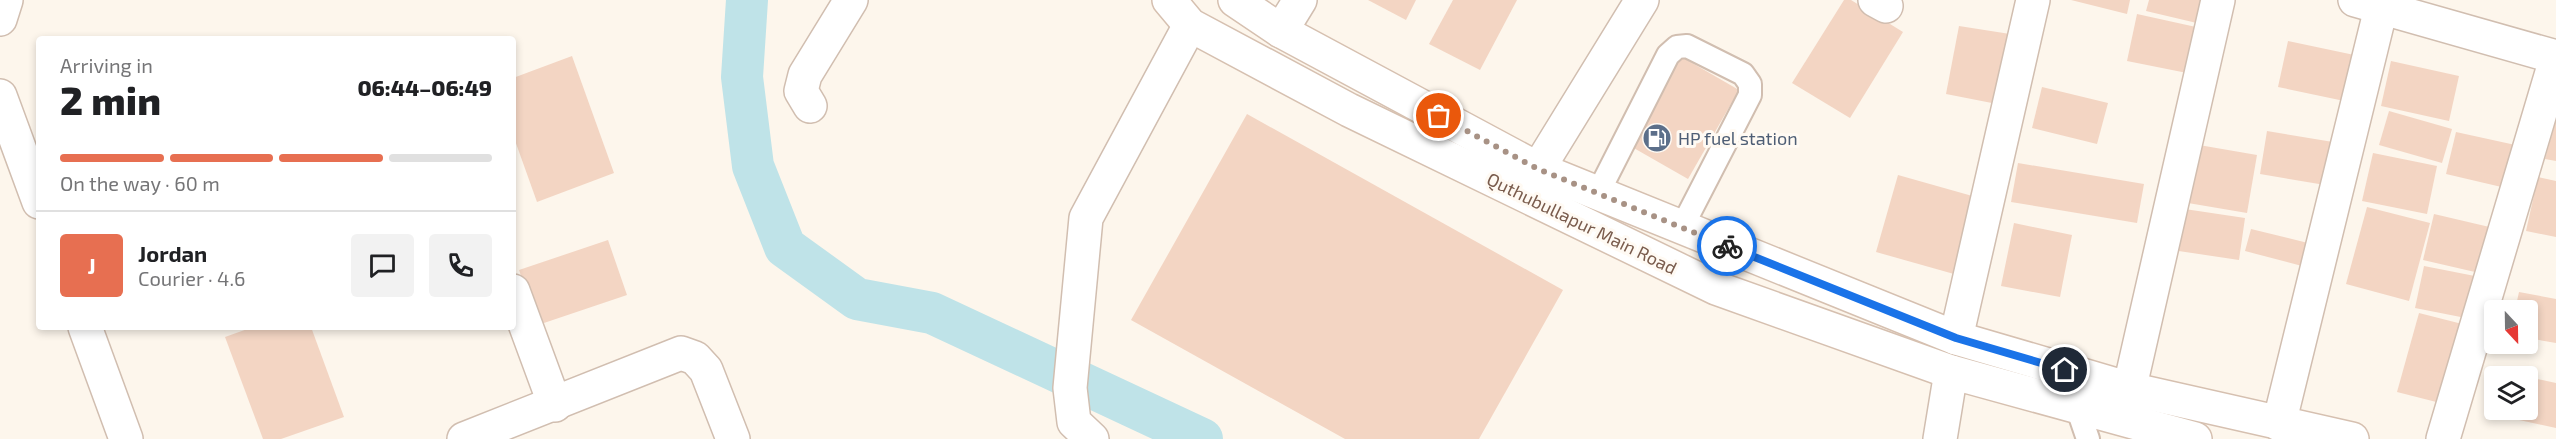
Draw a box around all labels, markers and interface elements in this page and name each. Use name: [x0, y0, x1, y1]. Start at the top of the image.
text: Arriving in: [60, 53, 153, 77]
text: 06:44–06:49: [357, 74, 492, 100]
text: 2 min: [60, 76, 161, 123]
pin: [1413, 90, 1464, 141]
icon: bag: [1422, 99, 1455, 132]
fuel station icon: HP fuel station: [1641, 122, 1673, 154]
place label: HP fuel station: [1678, 127, 1798, 149]
street label: Quthubullapur Main Road: [1483, 167, 1681, 279]
text: On the way · 60 m: [60, 171, 220, 195]
courier: [1697, 216, 1757, 276]
icon: bike: [1711, 230, 1744, 263]
button: chat: [351, 234, 414, 297]
button: phone: [429, 234, 492, 297]
text: Jordan: [138, 240, 207, 266]
text: J: [87, 252, 96, 278]
text: Courier · 4.6: [138, 266, 245, 290]
north arrow: [2484, 300, 2538, 354]
map controls: [2484, 300, 2538, 420]
pin: [2039, 344, 2090, 395]
icon: home: [2048, 353, 2081, 386]
button: layers: [2484, 366, 2538, 420]

